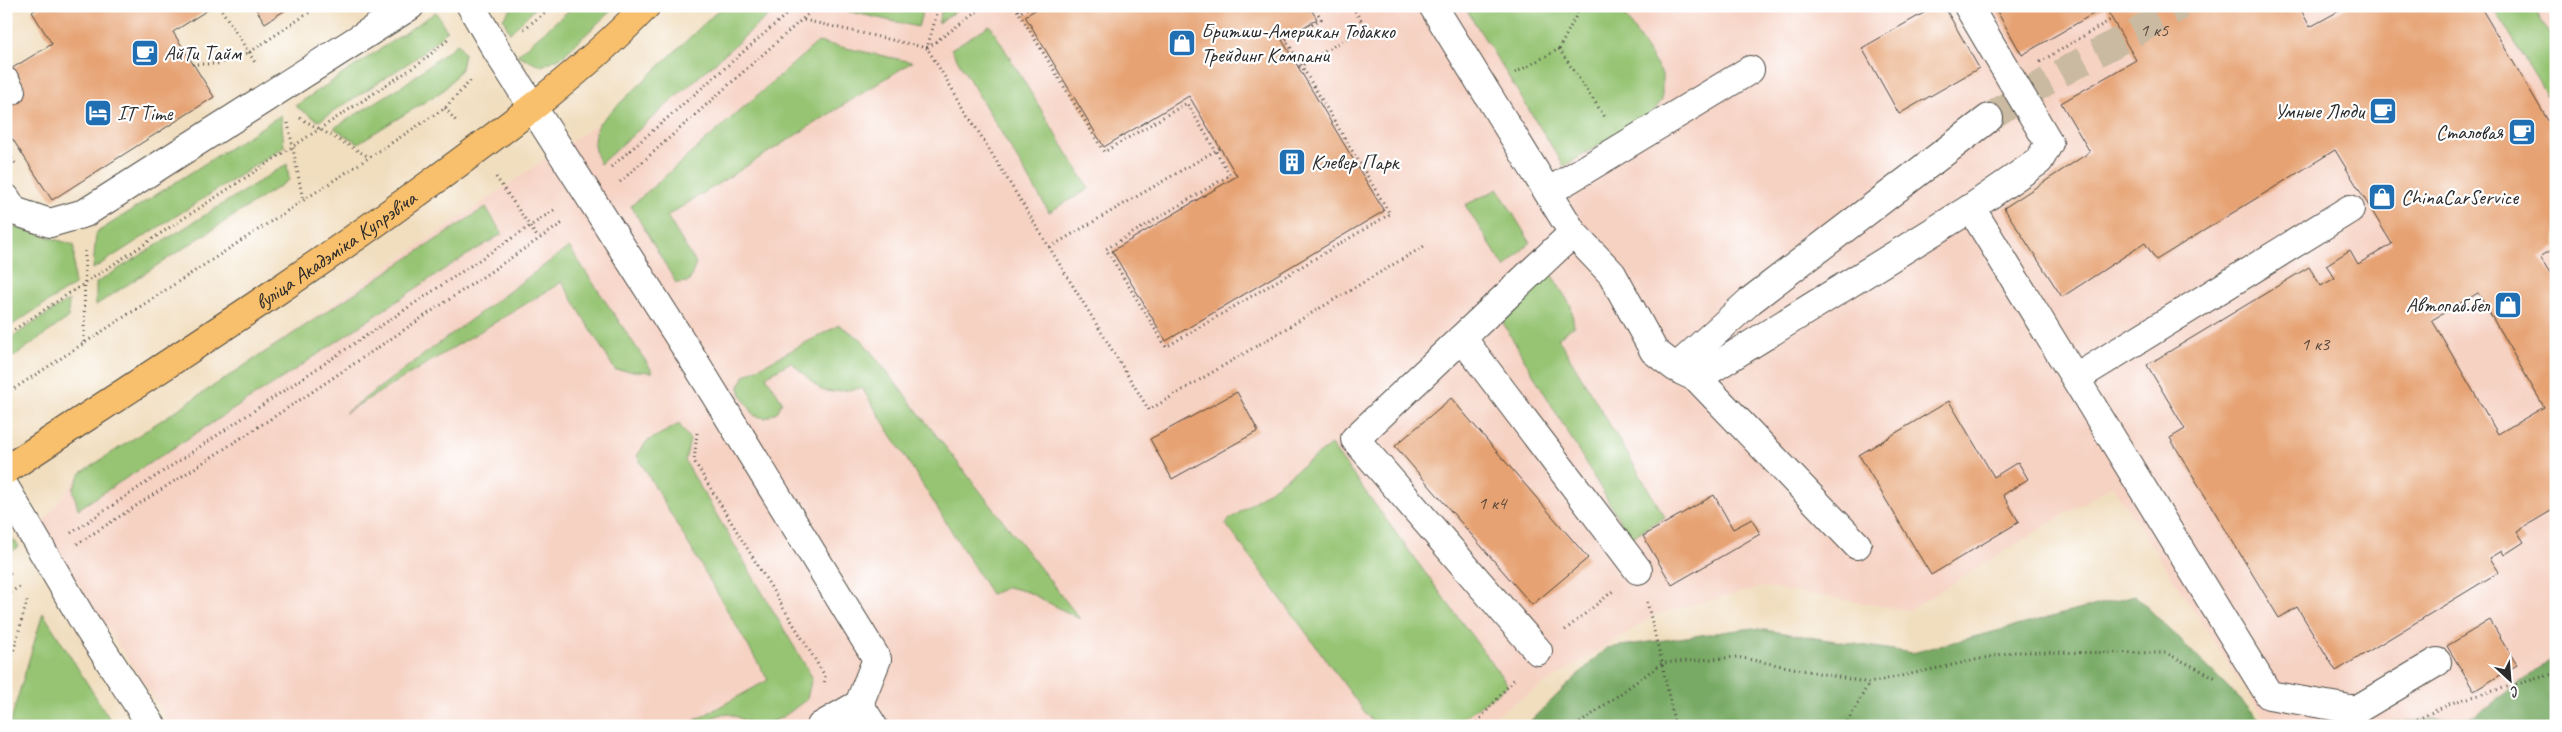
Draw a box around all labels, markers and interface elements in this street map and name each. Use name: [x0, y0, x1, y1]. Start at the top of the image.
place label: Бритиш-Американ Тобакко Трейдинг Компани: [1201, 18, 1396, 68]
house number: 1 к5: [2140, 18, 2170, 42]
shop icon: Бритиш-Американ Тобакко Трейдинг Компани: [1167, 28, 1197, 58]
cafe icon: АйТи Тайм: [130, 38, 160, 68]
place label: АйТи Тайм: [164, 40, 242, 66]
cafe icon: Умные Люди: [2368, 96, 2398, 126]
hotel icon: IT Time: [83, 98, 113, 128]
place label: Умные Люди: [2274, 98, 2367, 124]
place label: IT Time: [117, 100, 173, 126]
cafe icon: Сталовая: [2507, 117, 2537, 147]
place label: Сталовая: [2436, 119, 2504, 145]
building icon: Клевер Парк: [1277, 147, 1307, 177]
place label: Клевер Парк: [1311, 149, 1401, 175]
shop icon: ChinaCarService: [2367, 182, 2397, 212]
street label: вуліца Акадэміка Купрэвіча: [250, 184, 423, 315]
place label: ChinaCarService: [2401, 184, 2519, 210]
shop icon: Автопаб.бел: [2493, 290, 2523, 320]
place label: Автопаб.бел: [2406, 292, 2491, 318]
house number: 1 к3: [2301, 332, 2331, 356]
house number: 1 к4: [1478, 491, 1509, 515]
north arrow: [2484, 654, 2534, 704]
text: С: [2507, 682, 2522, 701]

